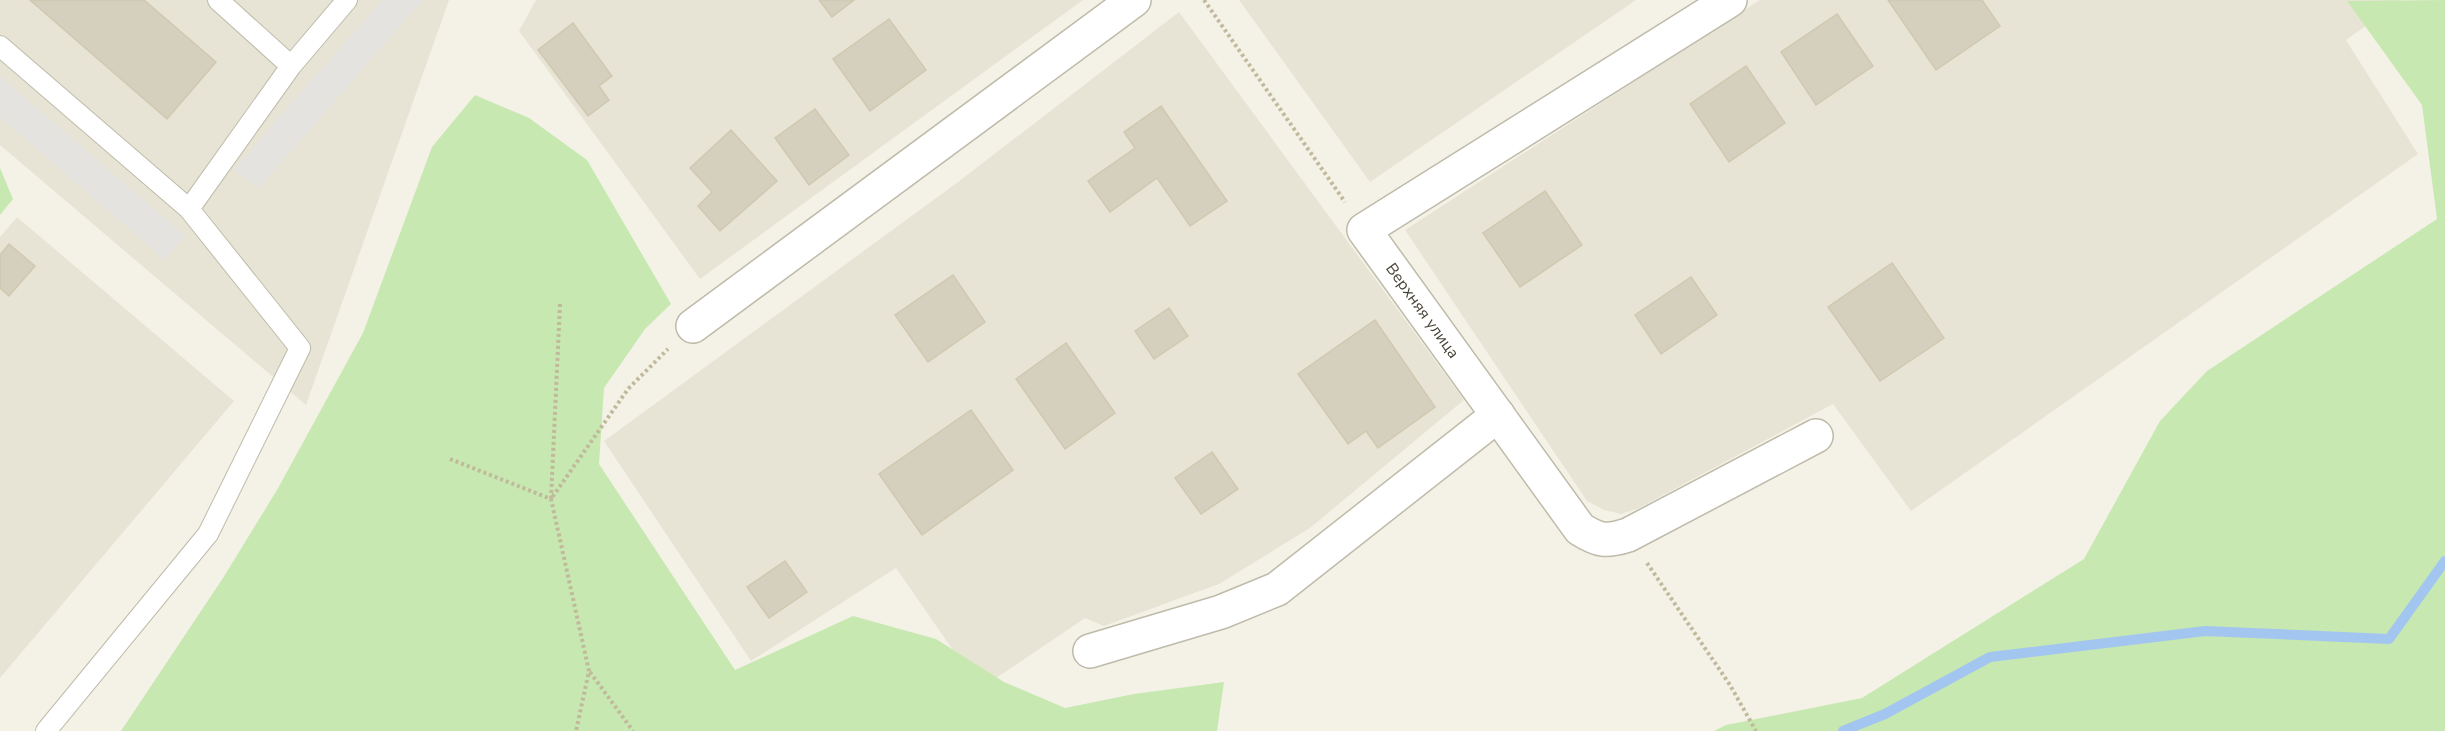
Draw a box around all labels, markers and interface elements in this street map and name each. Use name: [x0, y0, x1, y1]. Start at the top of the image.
street label: Верхняя улица: [1380, 259, 1464, 363]

